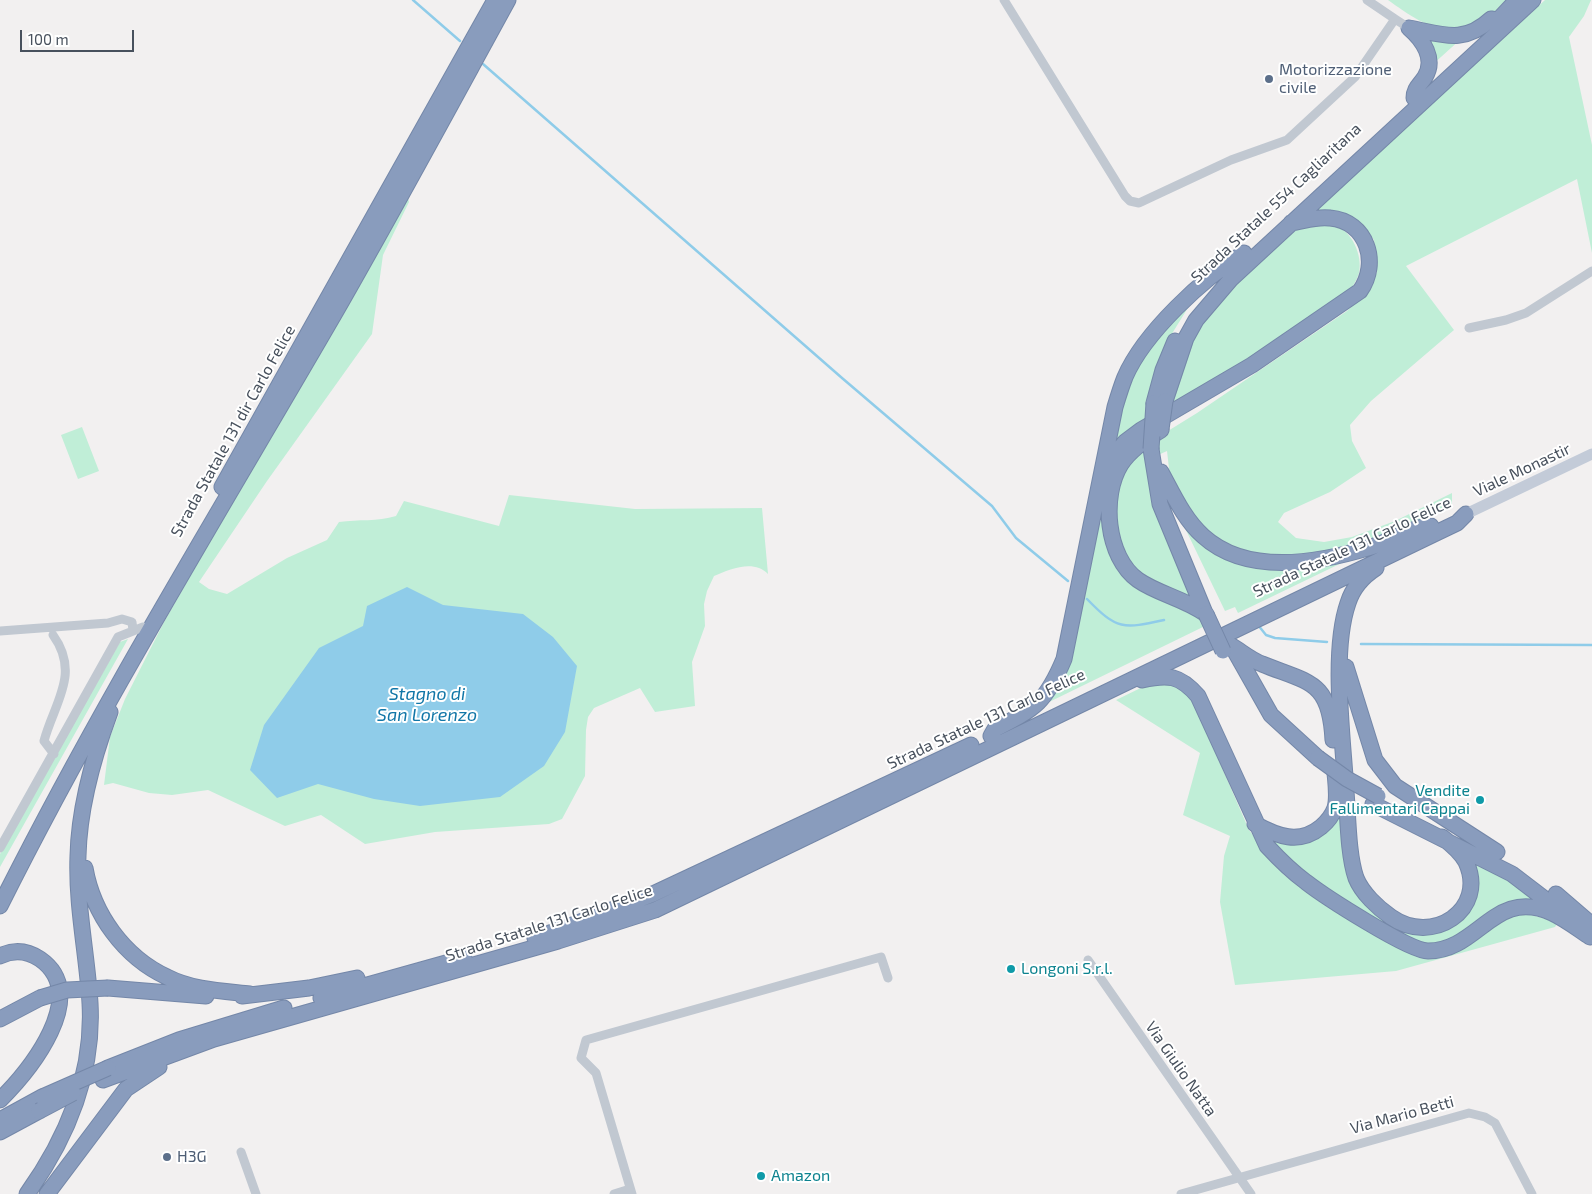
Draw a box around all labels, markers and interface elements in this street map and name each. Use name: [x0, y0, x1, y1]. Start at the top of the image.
scale bar: [22, 20, 136, 52]
text: 100 m: [28, 30, 69, 48]
place label: Motorizzazione civile: [1279, 60, 1392, 98]
marker: Motorizzazione civile: [1263, 73, 1275, 85]
street label: Strada Statale 554 Cagliaritana: [1187, 119, 1365, 287]
street label: Strada Statale 131 dir Carlo Felice: [167, 322, 299, 540]
street label: Viale Monastir: [1470, 439, 1574, 501]
street label: Strada Statale 131 Carlo Felice: [1250, 493, 1454, 601]
street label: Strada Statale 131 Carlo Felice: [884, 665, 1088, 773]
water label: Stagno di San Lorenzo: [377, 683, 477, 726]
place label: Vendite Fallimentari Cappai: [1330, 781, 1470, 819]
marker: Vendite Fallimentari Cappai: [1474, 794, 1486, 806]
street label: Strada Statale 131 Carlo Felice: [443, 880, 655, 966]
place label: Longoni S.r.l.: [1021, 959, 1113, 979]
marker: Longoni S.r.l.: [1005, 963, 1017, 975]
street label: Via Giulio Natta: [1141, 1018, 1221, 1120]
street label: Via Mario Betti: [1348, 1092, 1456, 1138]
place label: H3G: [177, 1147, 207, 1167]
marker: H3G: [161, 1151, 173, 1163]
place label: Amazon: [771, 1166, 830, 1186]
marker: Amazon: [755, 1170, 767, 1182]

